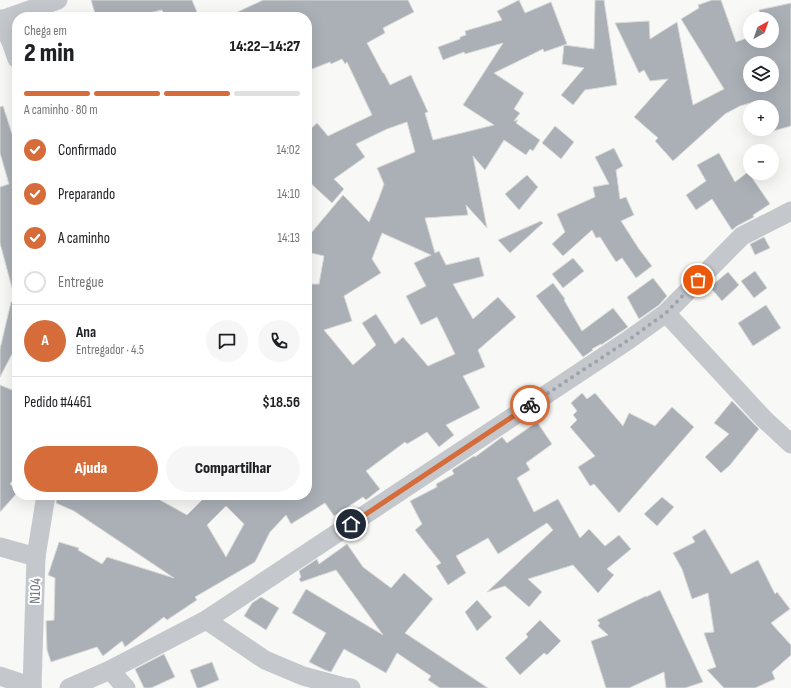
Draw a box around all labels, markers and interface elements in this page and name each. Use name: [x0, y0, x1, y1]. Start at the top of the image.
north arrow: [743, 12, 779, 48]
map controls: [743, 12, 779, 180]
text: Chega em: [24, 23, 67, 39]
text: 14:22–14:27: [230, 37, 300, 56]
text: 2 min: [24, 38, 74, 69]
button: layers: [743, 56, 779, 92]
button: +: [743, 100, 779, 136]
text: A caminho · 80 m: [24, 102, 98, 118]
icon: check: [24, 139, 46, 161]
text: Confirmado: [58, 141, 117, 160]
text: 14:02: [276, 142, 300, 158]
button: −: [743, 144, 779, 180]
icon: check: [24, 183, 46, 205]
text: Preparando: [58, 185, 115, 204]
text: 14:10: [277, 186, 300, 202]
icon: check: [24, 227, 46, 249]
text: A caminho: [58, 229, 110, 248]
text: 14:13: [278, 230, 300, 246]
pin: [681, 263, 715, 297]
icon: bag: [687, 269, 709, 291]
text: Entregue: [58, 273, 104, 292]
button: chat: [206, 320, 248, 362]
button: phone: [258, 320, 300, 362]
text: Ana: [76, 323, 96, 342]
text: A: [41, 331, 49, 350]
text: Entregador · 4.5: [76, 342, 144, 358]
courier: [510, 385, 550, 425]
text: Pedido #4461: [24, 393, 92, 412]
text: $18.56: [262, 393, 300, 412]
icon: bike: [519, 394, 541, 416]
button: Ajuda: [24, 446, 158, 492]
button: Compartilhar: [166, 446, 300, 492]
pin: [334, 507, 368, 541]
icon: home: [340, 513, 362, 535]
street label: N104: [26, 578, 45, 604]

